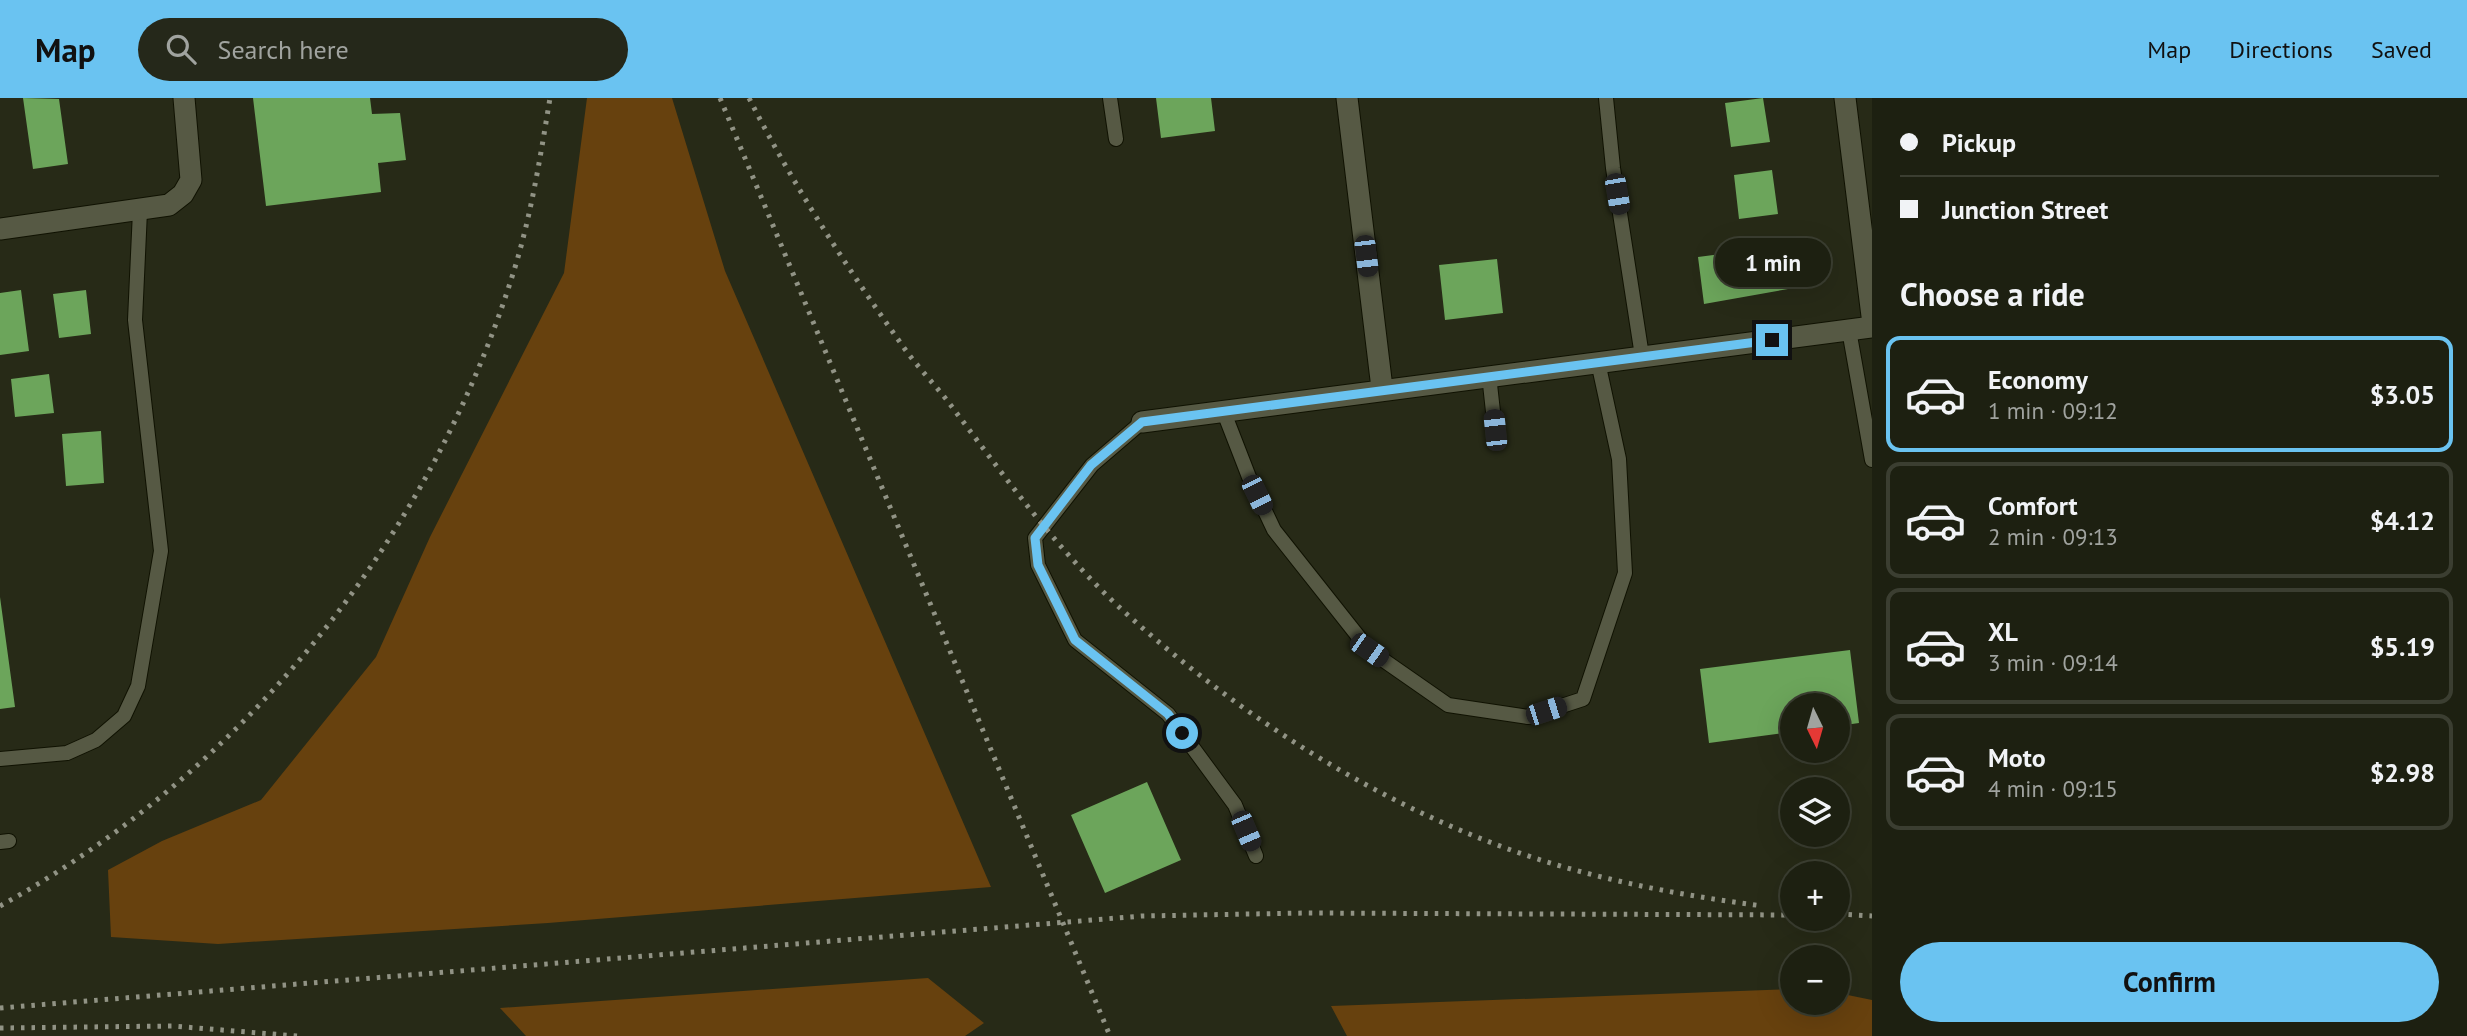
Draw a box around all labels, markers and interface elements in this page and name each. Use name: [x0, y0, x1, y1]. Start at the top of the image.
search box: [138, 18, 628, 81]
text: Map: [35, 28, 96, 71]
icon: search: [162, 30, 200, 68]
text: Search here: [218, 33, 349, 66]
text: Map: [2147, 34, 2191, 65]
text: Directions: [2229, 34, 2333, 65]
text: Saved: [2371, 34, 2432, 65]
text: Pickup: [1942, 126, 2016, 159]
car: [1604, 171, 1631, 217]
text: Junction Street: [1942, 193, 2108, 226]
car: [1354, 234, 1379, 278]
callout: 1 min: [1714, 238, 1830, 288]
text: 1 min: [1745, 248, 1801, 277]
text: Choose a ride: [1900, 273, 2085, 315]
route end: [1756, 324, 1788, 356]
icon: car: [1904, 363, 1967, 426]
text: Economy: [1988, 363, 2088, 396]
text: $3.05: [2370, 378, 2435, 411]
text: 1 min · 09:12: [1988, 396, 2118, 425]
car: [1483, 408, 1508, 452]
car: [1239, 472, 1276, 518]
icon: car: [1904, 489, 1967, 552]
text: Comfort: [1988, 489, 2078, 522]
text: $4.12: [2370, 504, 2435, 537]
text: 2 min · 09:13: [1988, 522, 2118, 551]
icon: car: [1904, 615, 1967, 678]
text: XL: [1988, 615, 2018, 648]
car: [1346, 629, 1393, 671]
text: $5.19: [2370, 630, 2435, 663]
text: 3 min · 09:14: [1988, 648, 2118, 677]
north arrow: [1780, 693, 1850, 763]
map controls: [1780, 693, 1850, 1015]
car: [1523, 695, 1570, 727]
route start: [1166, 717, 1198, 749]
icon: car: [1904, 741, 1967, 804]
text: Moto: [1988, 741, 2046, 774]
text: $2.98: [2370, 756, 2435, 789]
text: 4 min · 09:15: [1988, 774, 2118, 803]
button: layers: [1780, 777, 1850, 847]
car: [1229, 808, 1264, 854]
button: +: [1780, 861, 1850, 931]
button: Confirm: [1900, 942, 2439, 1022]
button: −: [1780, 945, 1850, 1015]

